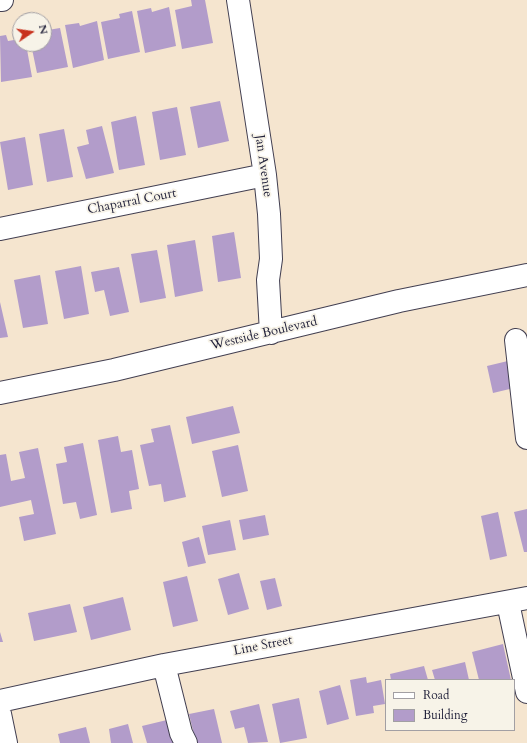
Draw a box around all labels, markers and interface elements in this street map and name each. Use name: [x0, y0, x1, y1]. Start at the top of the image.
north arrow: [12, 12, 52, 52]
text: N: [35, 23, 52, 36]
street label: Jan Avenue: [251, 134, 275, 198]
street label: Chaparral Court: [86, 186, 178, 218]
street label: Westside Boulevard: [209, 314, 319, 354]
street label: Line Street: [232, 633, 294, 659]
legend: [385, 679, 515, 731]
text: Road: [423, 687, 449, 703]
text: Building: [423, 707, 467, 723]

